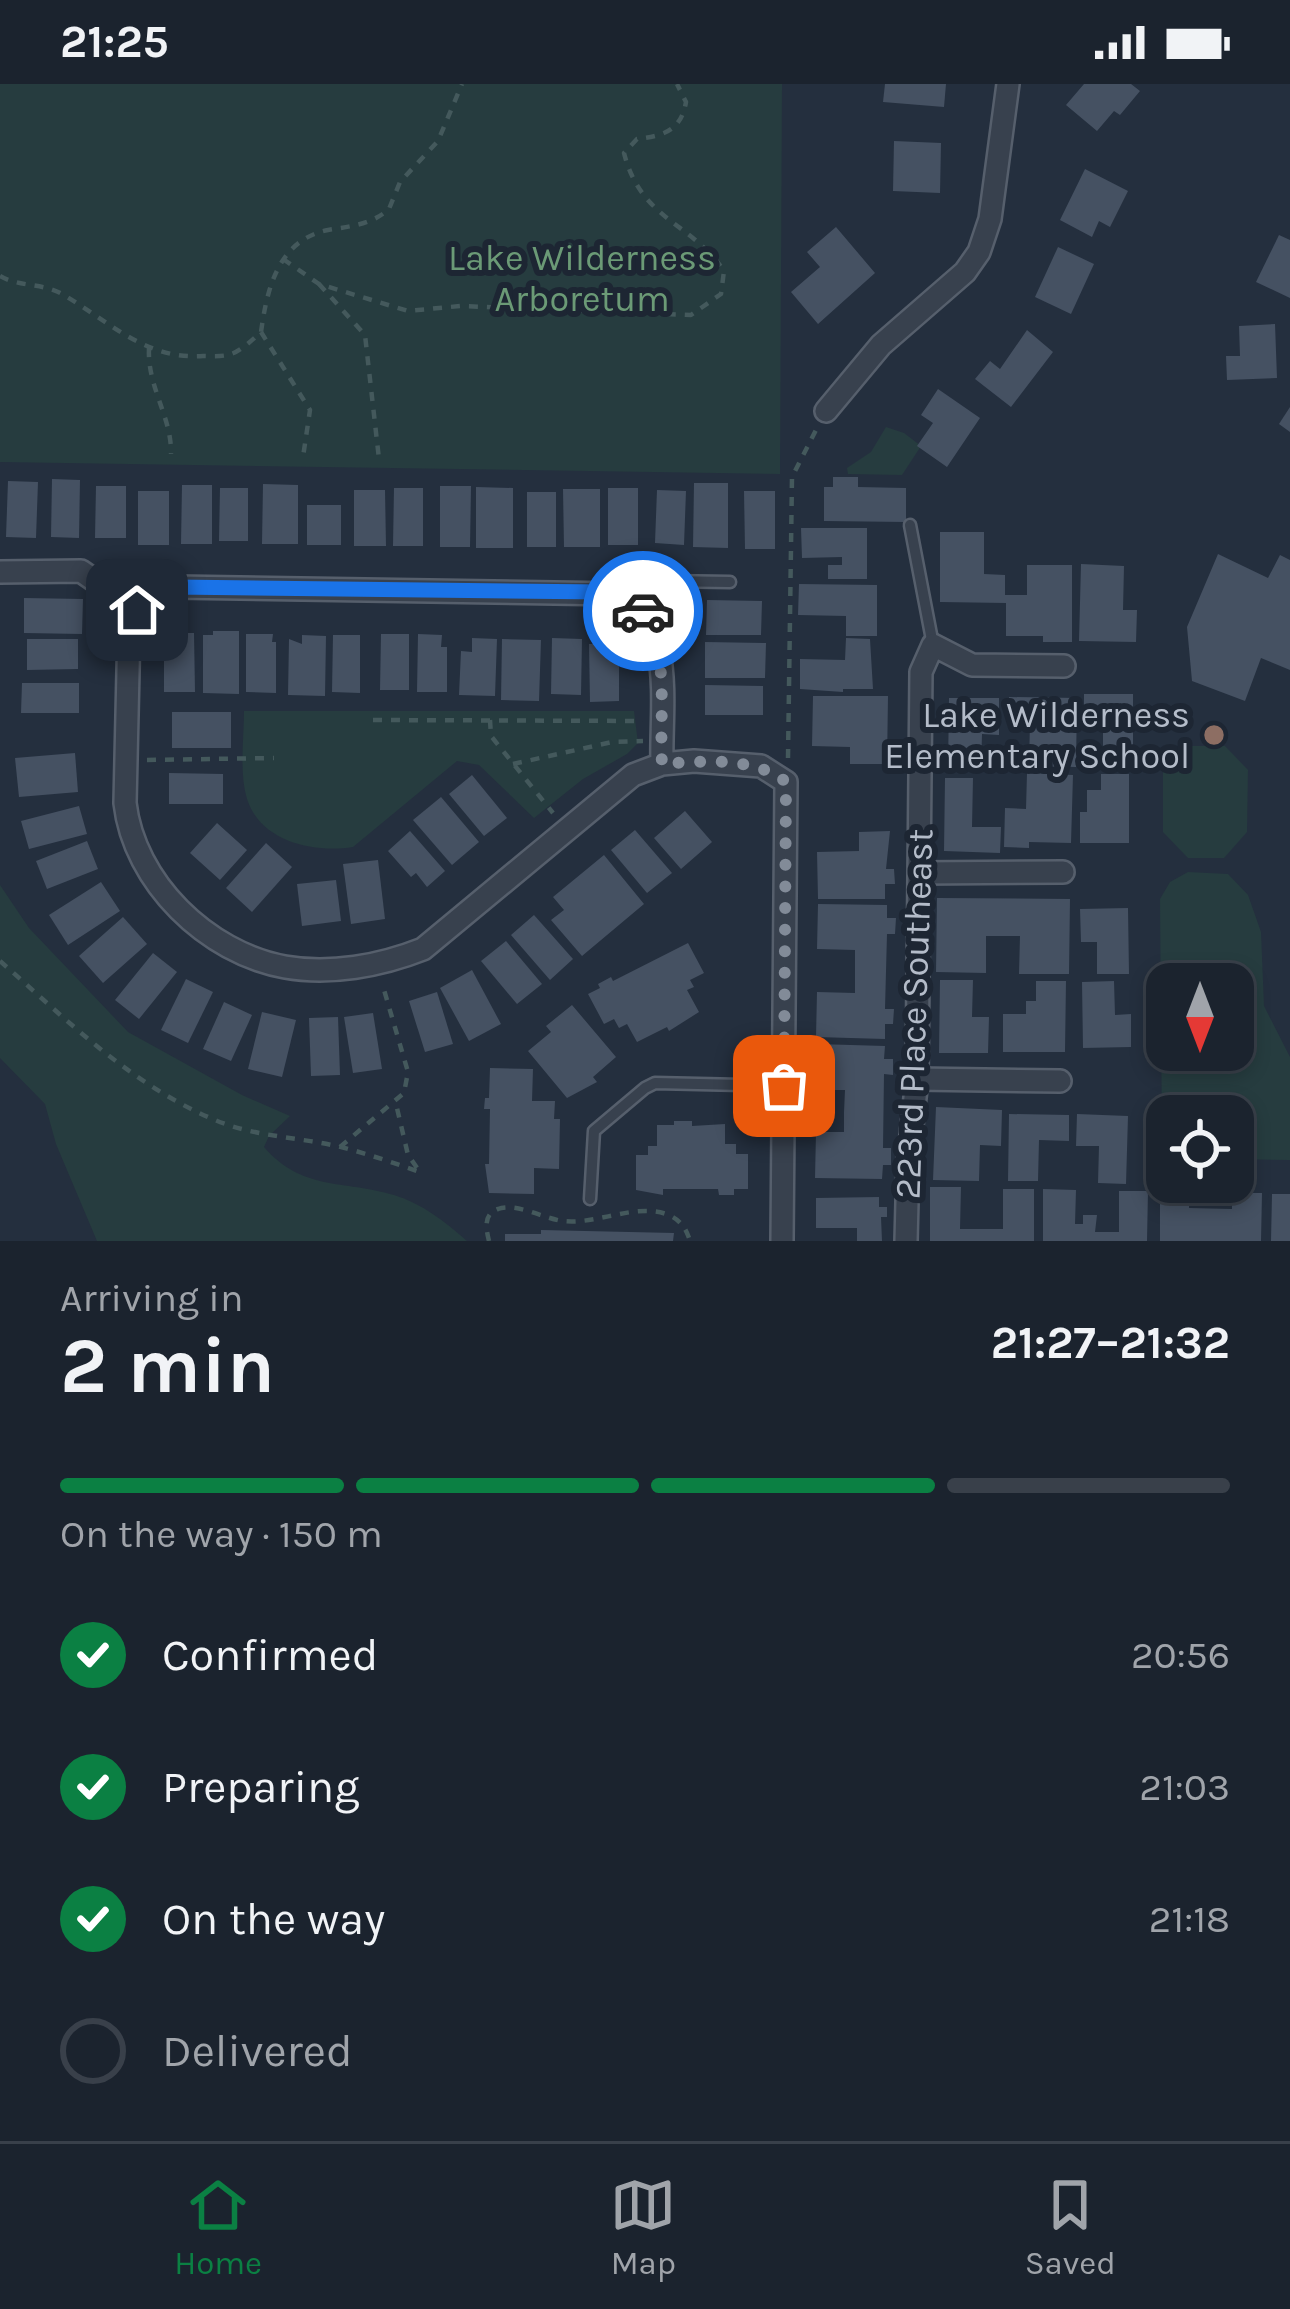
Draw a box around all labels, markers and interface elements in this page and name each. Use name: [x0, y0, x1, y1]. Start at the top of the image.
text: 21:25: [60, 16, 169, 68]
park label: Lake Wilderness Arboretum: [448, 237, 716, 320]
courier: [583, 551, 703, 671]
pin: [86, 559, 188, 661]
icon: home: [104, 577, 170, 643]
icon: car: [610, 578, 676, 644]
place label: Lake Wilderness Elementary School: [884, 694, 1190, 777]
marker: Lake Wilderness Elementary School: [1201, 722, 1227, 748]
street label: 223rd Place Southeast: [887, 828, 941, 1200]
north arrow: [1146, 963, 1254, 1071]
map controls: [1146, 963, 1254, 1203]
pin: [733, 1035, 835, 1137]
icon: bag: [751, 1053, 817, 1119]
button: locate: [1146, 1095, 1254, 1203]
text: Arriving in: [60, 1275, 243, 1321]
text: 21:27–21:32: [991, 1317, 1230, 1369]
text: 2 min: [60, 1320, 275, 1412]
text: On the way · 150 m: [60, 1511, 383, 1557]
icon: check: [60, 1622, 126, 1688]
text: Confirmed: [162, 1629, 378, 1681]
text: 20:56: [1131, 1632, 1230, 1678]
icon: check: [60, 1754, 126, 1820]
text: Preparing: [162, 1761, 360, 1813]
text: 21:03: [1139, 1764, 1230, 1810]
icon: check: [60, 1886, 126, 1952]
text: On the way: [162, 1893, 385, 1945]
text: 21:18: [1149, 1896, 1230, 1942]
text: Delivered: [162, 2025, 353, 2077]
tab: Home: [174, 2172, 262, 2282]
tab: Map: [610, 2172, 676, 2282]
tab: Saved: [1025, 2172, 1116, 2282]

